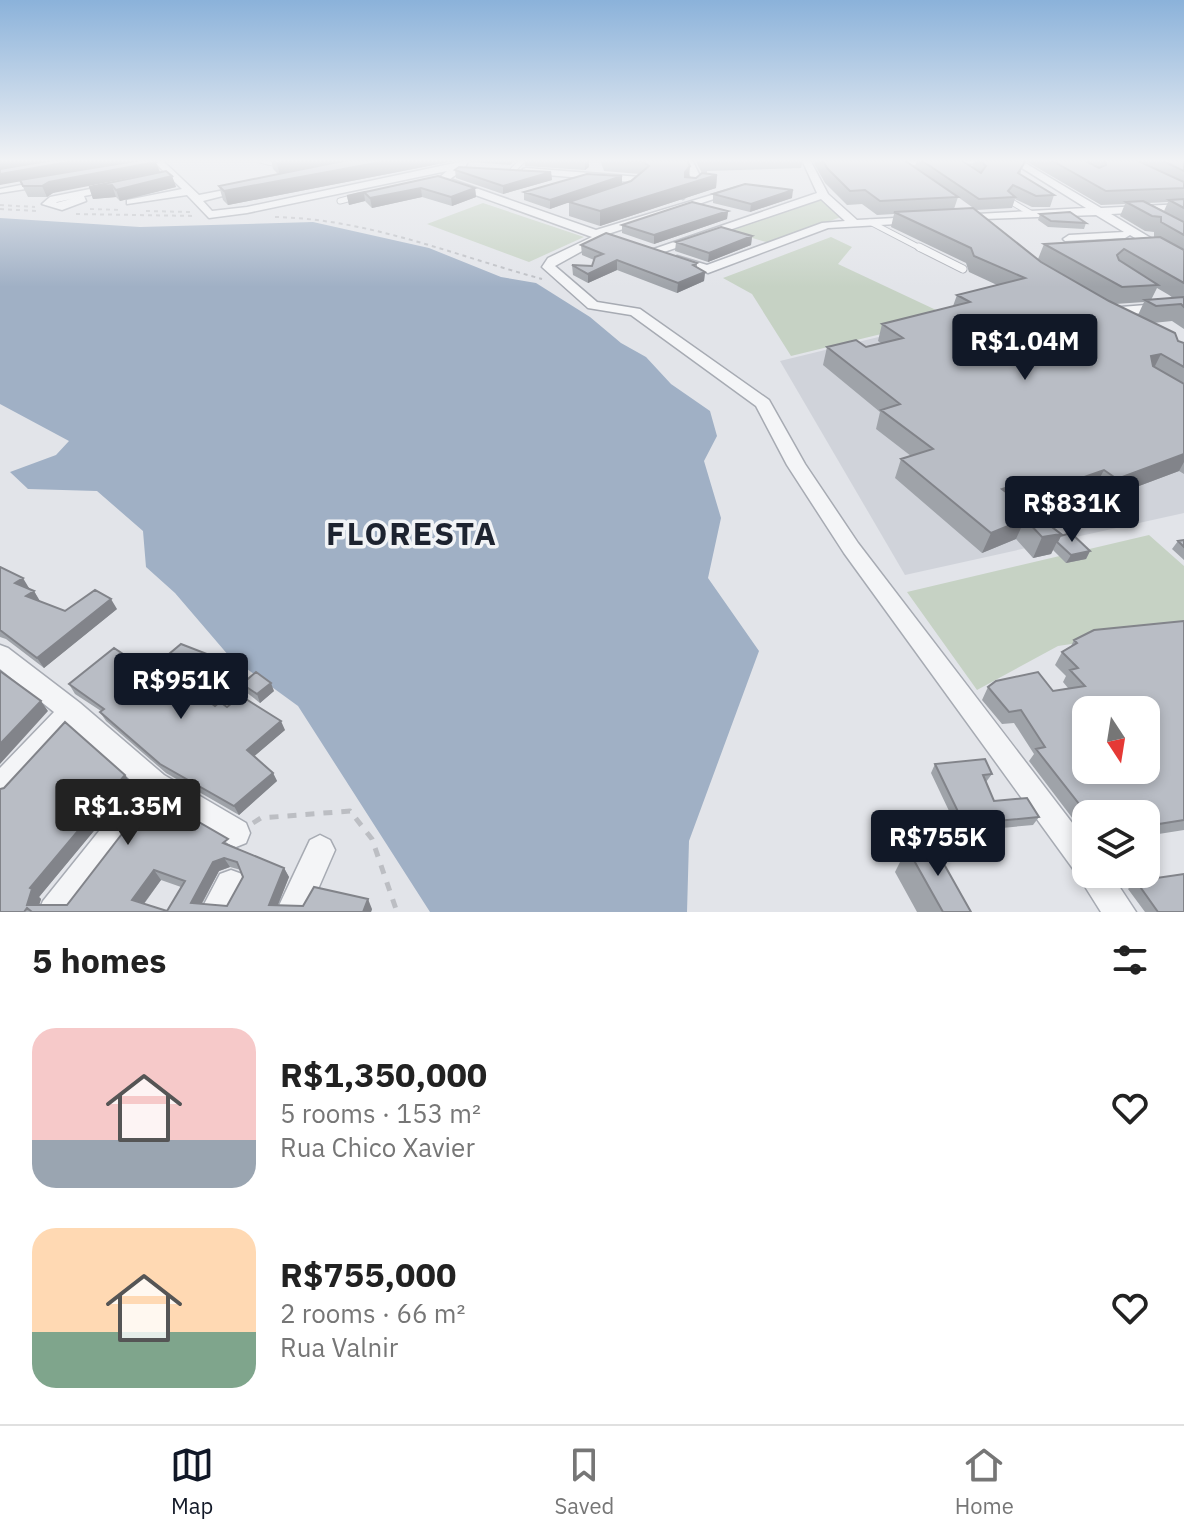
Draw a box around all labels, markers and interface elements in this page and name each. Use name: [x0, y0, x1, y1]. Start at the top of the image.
pin: R$1.04M: [951, 314, 1099, 382]
text: R$1.04M: [970, 323, 1080, 357]
pin: R$831K: [1007, 476, 1137, 544]
text: R$831K: [1023, 485, 1121, 519]
district label: FLORESTA: [326, 512, 498, 554]
pin: R$951K: [116, 653, 246, 721]
text: R$951K: [132, 662, 230, 696]
north arrow: [1072, 696, 1160, 784]
map controls: [1072, 696, 1160, 888]
pin: R$1.35M: [54, 779, 202, 847]
text: R$1.35M: [73, 788, 183, 822]
button: layers: [1072, 800, 1160, 888]
pin: R$755K: [873, 810, 1003, 878]
text: R$755K: [889, 819, 987, 853]
text: 5 homes: [32, 938, 167, 982]
icon: filters: [1108, 938, 1152, 982]
text: R$1,350,000: [280, 1052, 487, 1096]
icon: home: [96, 1060, 192, 1156]
icon: heart: [1108, 1086, 1152, 1130]
text: 5 rooms · 153 m²: [280, 1096, 481, 1130]
text: Rua Chico Xavier: [280, 1130, 475, 1164]
text: R$755,000: [280, 1252, 456, 1296]
icon: home: [96, 1260, 192, 1356]
icon: heart: [1108, 1286, 1152, 1330]
text: 2 rooms · 66 m²: [280, 1296, 465, 1330]
text: Rua Valnir: [280, 1330, 398, 1364]
tab: Map: [170, 1443, 214, 1520]
tab: Saved: [554, 1443, 614, 1520]
tab: Home: [955, 1443, 1014, 1520]

